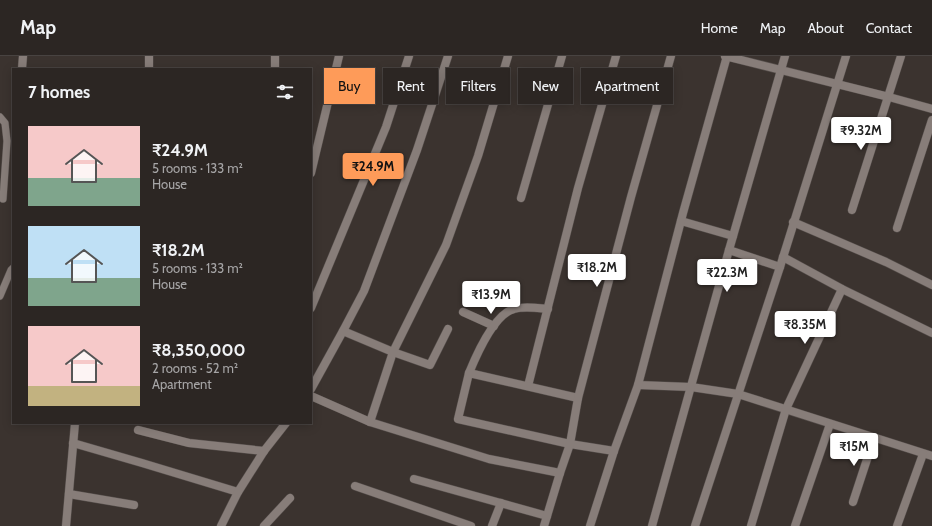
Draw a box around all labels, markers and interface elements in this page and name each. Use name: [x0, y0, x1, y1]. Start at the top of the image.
text: Map: [20, 16, 56, 39]
text: Home: [701, 19, 738, 37]
text: Map: [760, 19, 785, 37]
text: About: [807, 19, 844, 37]
text: Contact: [866, 19, 912, 37]
chip: Buy: [324, 68, 375, 104]
chip: Rent: [383, 68, 438, 104]
chip: Filters: [446, 68, 510, 104]
chip: New: [518, 68, 573, 104]
chip: Apartment: [581, 68, 673, 104]
icon: filters: [274, 81, 296, 103]
text: 7 homes: [28, 82, 90, 102]
pin: ₹9.32M: [828, 117, 894, 151]
text: ₹9.32M: [840, 122, 882, 138]
text: ₹24.9M: [152, 140, 208, 160]
icon: home: [60, 142, 108, 190]
pin: ₹24.9M: [340, 153, 406, 187]
text: ₹24.9M: [352, 158, 394, 174]
text: 5 rooms · 133 m²: [152, 160, 243, 176]
text: House: [152, 176, 187, 192]
text: ₹18.2M: [152, 240, 205, 260]
icon: home: [60, 242, 108, 290]
pin: ₹18.2M: [564, 254, 630, 288]
text: ₹18.2M: [577, 259, 617, 275]
pin: ₹22.3M: [694, 259, 760, 293]
text: 5 rooms · 133 m²: [152, 260, 243, 276]
text: ₹22.3M: [706, 264, 748, 280]
text: House: [152, 276, 187, 292]
pin: ₹13.9M: [458, 281, 524, 315]
text: ₹13.9M: [471, 286, 511, 302]
pin: ₹8.35M: [772, 311, 838, 345]
text: ₹8.35M: [784, 316, 826, 332]
text: ₹8,350,000: [152, 340, 245, 360]
icon: home: [60, 342, 108, 390]
text: 2 rooms · 52 m²: [152, 360, 238, 376]
text: Apartment: [152, 376, 212, 392]
pin: ₹15M: [830, 433, 878, 467]
text: ₹15M: [839, 438, 869, 454]

